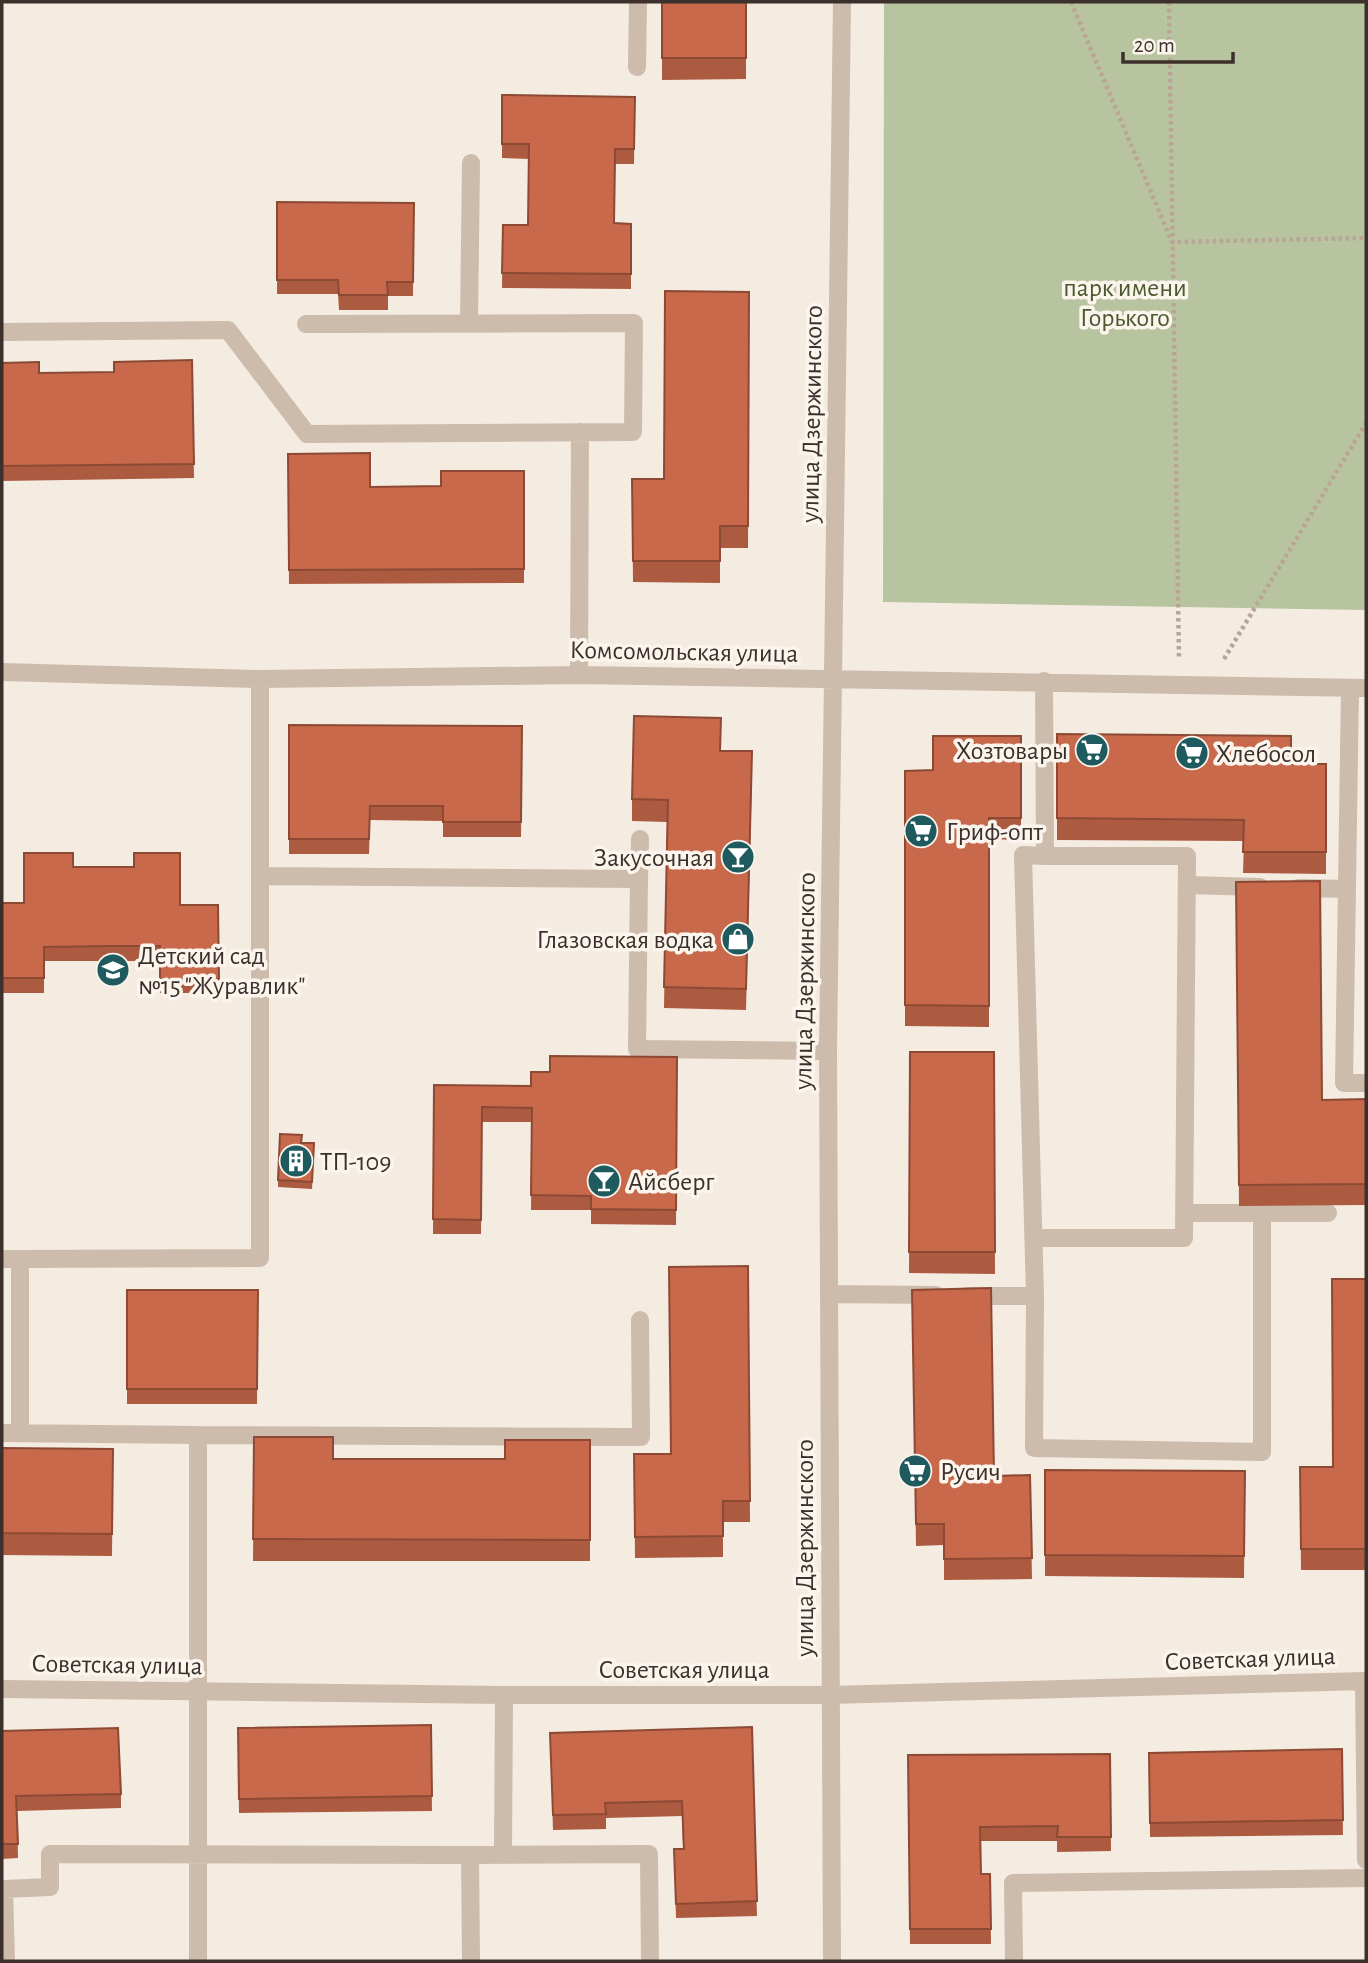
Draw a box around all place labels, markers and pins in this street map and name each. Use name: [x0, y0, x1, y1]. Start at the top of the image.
supermarket icon: Хозтовары: [1073, 731, 1111, 769]
supermarket icon: Хлебосол: [1173, 734, 1211, 772]
place label: Хозтовары: [956, 738, 1068, 764]
place label: Хлебосол: [1216, 741, 1316, 767]
supermarket icon: Гриф-опт: [902, 812, 940, 850]
place label: Гриф-опт: [946, 819, 1044, 845]
bar icon: Закусочная: [719, 838, 757, 876]
place label: Закусочная: [594, 845, 714, 871]
shop icon: Глазовская водка: [719, 920, 757, 958]
place label: Глазовская водка: [537, 927, 714, 953]
place label: Детский сад №15 "Журавлик": [138, 943, 306, 999]
school or university icon: Детский сад №15 "Журавлик": [94, 951, 132, 989]
building icon: ТП-109: [277, 1142, 315, 1180]
place label: ТП-109: [320, 1149, 392, 1175]
bar icon: Айсберг: [585, 1162, 623, 1200]
place label: Айсберг: [628, 1169, 715, 1195]
supermarket icon: Русич: [896, 1452, 934, 1490]
place label: Русич: [940, 1459, 1001, 1485]

